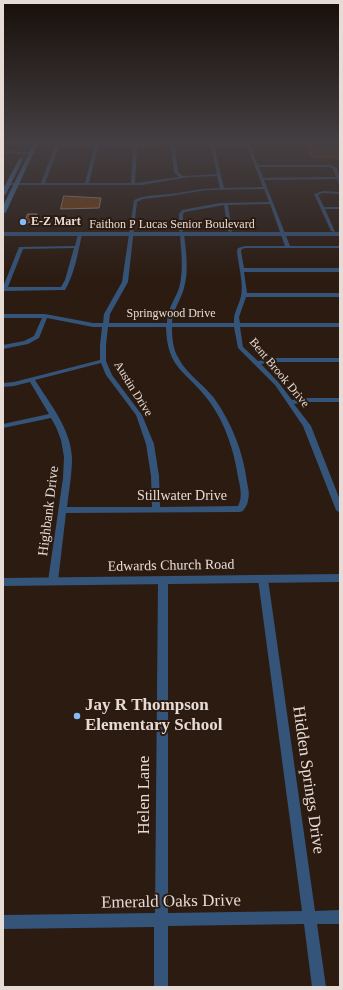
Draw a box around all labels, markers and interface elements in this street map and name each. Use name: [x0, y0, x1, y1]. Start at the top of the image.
place label: E-Z Mart: [31, 215, 81, 229]
marker: E-Z Mart: [18, 217, 28, 227]
street label: Faithon P Lucas Senior Boulevard: [89, 218, 255, 232]
street label: Springwood Drive: [127, 307, 215, 321]
street label: Bent Brook Drive: [246, 335, 312, 411]
street label: Austin Drive: [110, 359, 156, 419]
street label: Highbank Drive: [35, 465, 63, 557]
street label: Stillwater Drive: [137, 488, 227, 504]
street label: Edwards Church Road: [107, 556, 235, 576]
place label: Jay R Thompson Elementary School: [85, 696, 222, 736]
street label: Hidden Springs Drive: [288, 705, 328, 855]
marker: Jay R Thompson Elementary School: [72, 711, 82, 721]
street label: Helen Lane: [135, 756, 155, 834]
street label: Emerald Oaks Drive: [101, 891, 241, 913]

